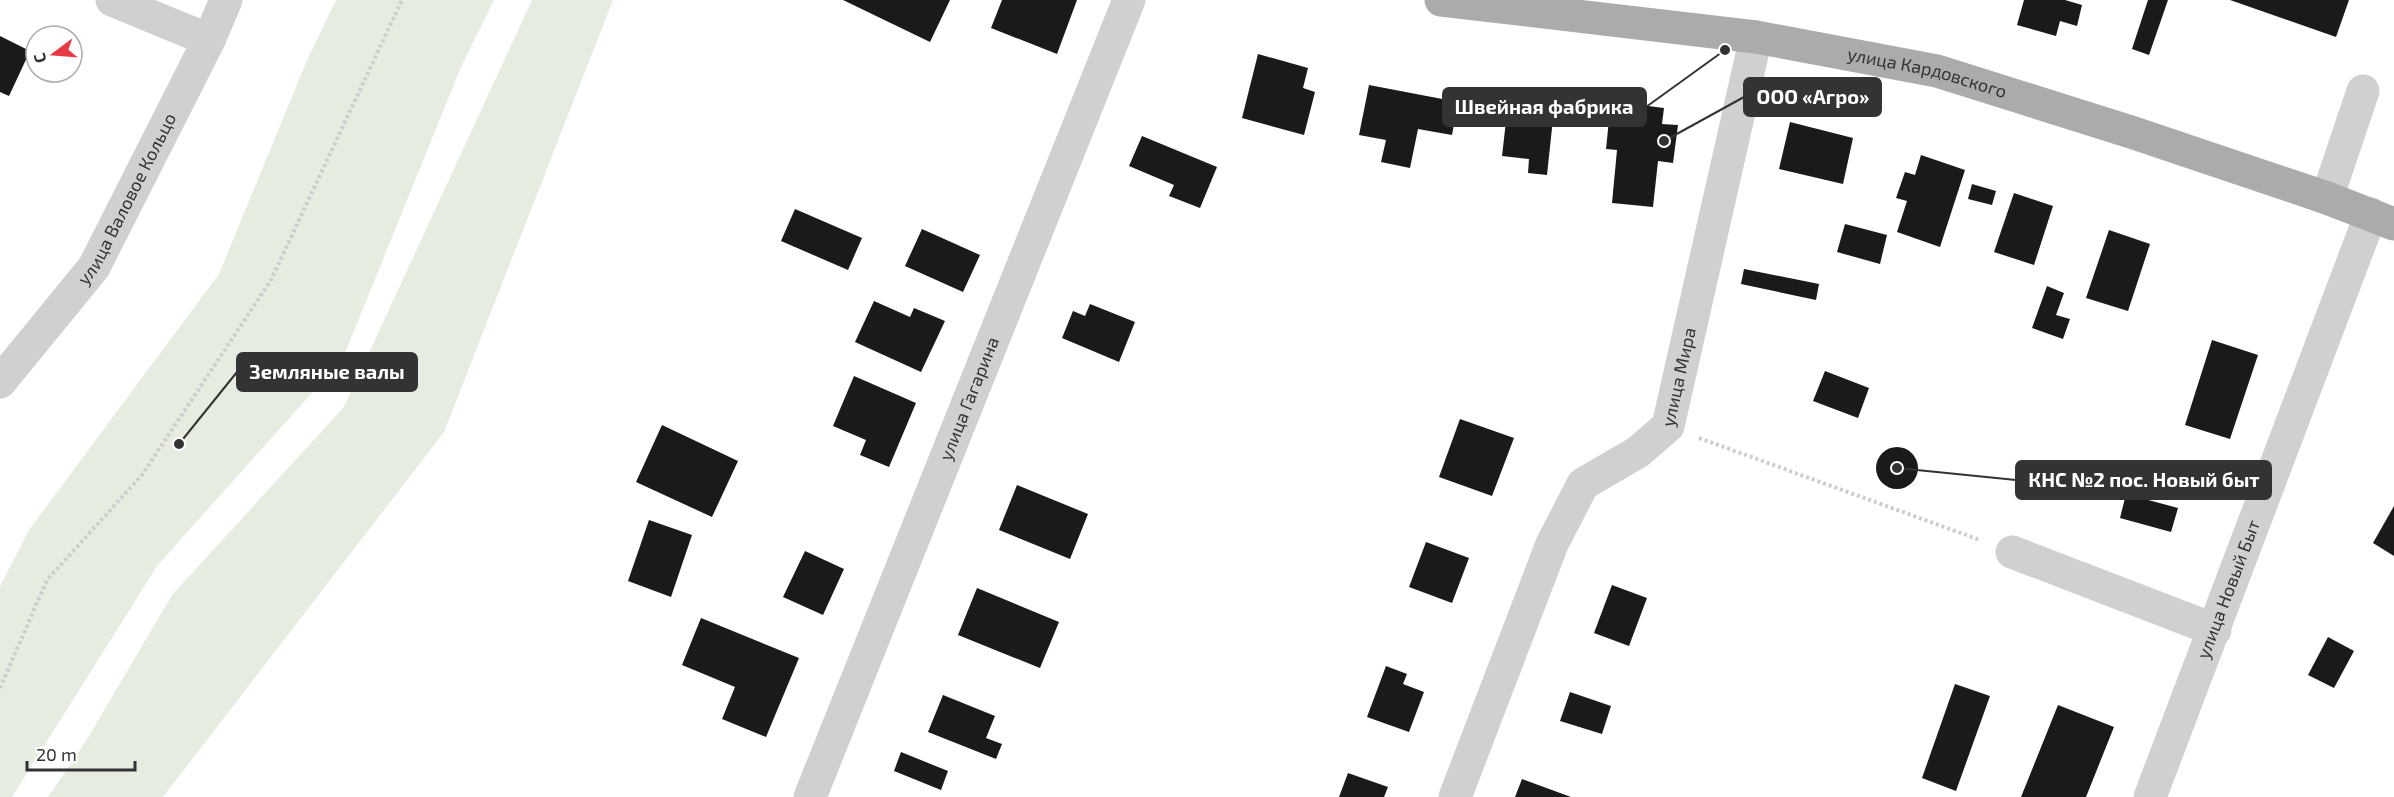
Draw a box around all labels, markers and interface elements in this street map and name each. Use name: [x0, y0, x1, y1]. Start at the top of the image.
north arrow: [24, 24, 84, 84]
street label: улица Кардовского: [1846, 42, 2010, 102]
text: С: [29, 51, 50, 65]
callout: ООО «Агро»: [1744, 78, 1881, 116]
text: ООО «Агро»: [1757, 84, 1869, 108]
callout: Швейная фабрика: [1443, 88, 1646, 126]
text: Швейная фабрика: [1454, 94, 1634, 118]
street label: улица Валовое Кольцо: [72, 109, 180, 289]
street label: улица Мира: [1656, 325, 1700, 429]
street label: улица Гагарина: [934, 333, 1003, 463]
callout: Земляные валы: [237, 353, 417, 391]
text: Земляные валы: [249, 359, 405, 383]
callout: КНС №2 пос. Новый быт: [2016, 461, 2271, 499]
text: КНС №2 пос. Новый быт: [2028, 467, 2260, 491]
street label: улица Новый Быт: [2191, 516, 2264, 662]
scale bar: [27, 734, 135, 772]
text: 20 m: [36, 743, 77, 765]

